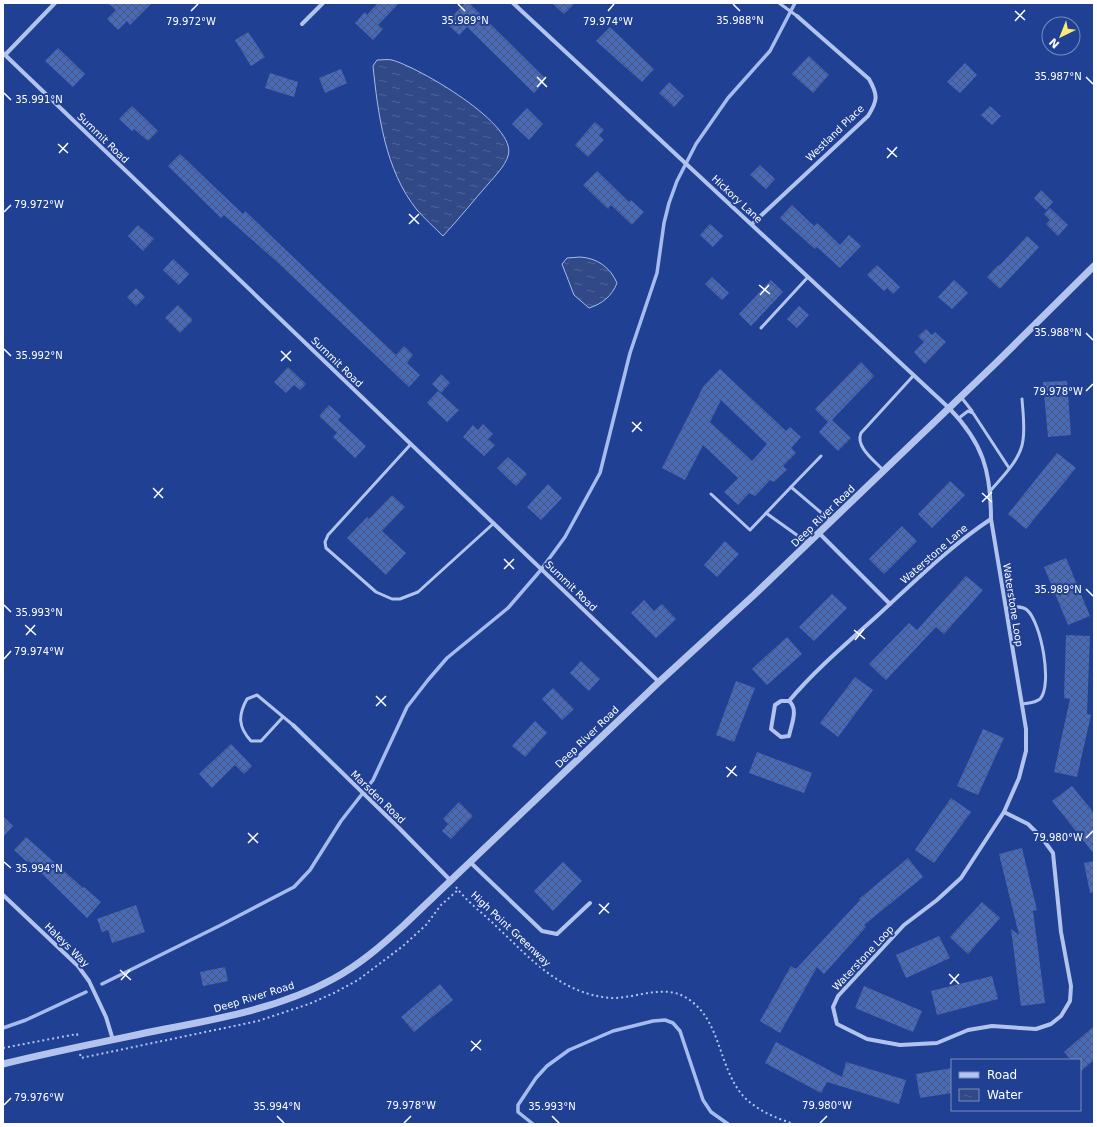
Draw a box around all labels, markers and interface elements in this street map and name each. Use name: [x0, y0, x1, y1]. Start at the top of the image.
text: 35.989°N: [441, 15, 489, 26]
text: 35.988°N: [716, 15, 764, 26]
text: 79.972°W: [166, 16, 216, 27]
text: 79.974°W: [583, 16, 633, 27]
north arrow: [1041, 16, 1081, 56]
text: N: [1047, 35, 1062, 51]
text: 35.987°N: [1034, 71, 1082, 82]
text: 35.991°N: [15, 94, 63, 105]
street label: Westland Place: [804, 103, 866, 163]
street label: Summit Road: [75, 111, 131, 165]
street label: Hickory Lane: [710, 173, 764, 225]
text: 79.972°W: [14, 199, 64, 210]
text: 35.988°N: [1034, 327, 1082, 338]
street label: Summit Road: [309, 335, 365, 389]
text: 35.992°N: [15, 350, 63, 361]
text: 79.978°W: [1033, 386, 1083, 397]
street label: Deep River Road: [789, 483, 857, 549]
street label: Waterstone Lane: [898, 522, 970, 586]
street label: Summit Road: [543, 559, 599, 613]
street label: Waterstone Loop: [1001, 562, 1025, 648]
text: 35.989°N: [1034, 584, 1082, 595]
text: 35.993°N: [15, 607, 63, 618]
text: 79.974°W: [14, 646, 64, 657]
street label: Deep River Road: [553, 704, 621, 770]
street label: Marsden Road: [349, 768, 407, 826]
text: 79.980°W: [1033, 832, 1083, 843]
text: 35.994°N: [15, 863, 63, 874]
street label: High Point Greenway: [469, 889, 553, 969]
street label: Haleys Way: [43, 921, 92, 970]
street label: Waterstone Loop: [830, 923, 896, 993]
street label: Deep River Road: [212, 980, 296, 1014]
legend: [951, 1059, 1081, 1111]
text: Road: [987, 1068, 1017, 1082]
text: Water: [987, 1088, 1023, 1102]
text: 79.976°W: [14, 1092, 64, 1103]
text: 79.978°W: [386, 1100, 436, 1111]
text: 79.980°W: [802, 1100, 852, 1111]
text: 35.994°N: [253, 1101, 301, 1112]
text: 35.993°N: [528, 1101, 576, 1112]

